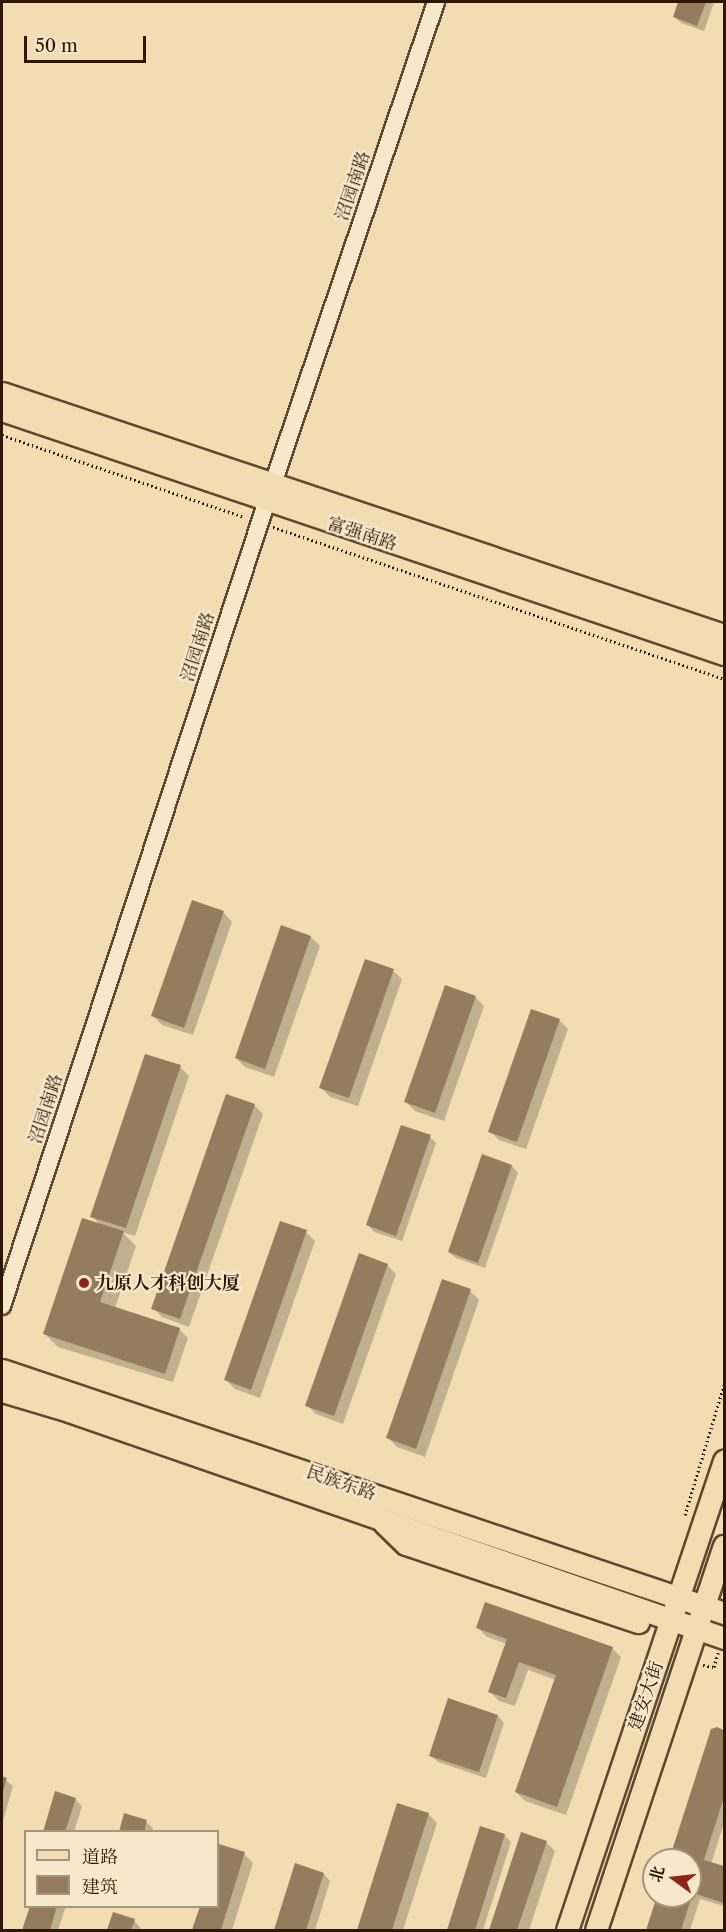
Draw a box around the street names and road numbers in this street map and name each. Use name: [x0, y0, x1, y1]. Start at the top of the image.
street label: 沼园南路: [331, 148, 375, 224]
street label: 富强南路: [324, 513, 400, 555]
street label: 沼园南路: [177, 609, 219, 685]
street label: 沼园南路: [25, 1071, 67, 1147]
street label: 民族东路: [303, 1461, 379, 1505]
street label: 建安大街: [624, 1658, 668, 1734]

